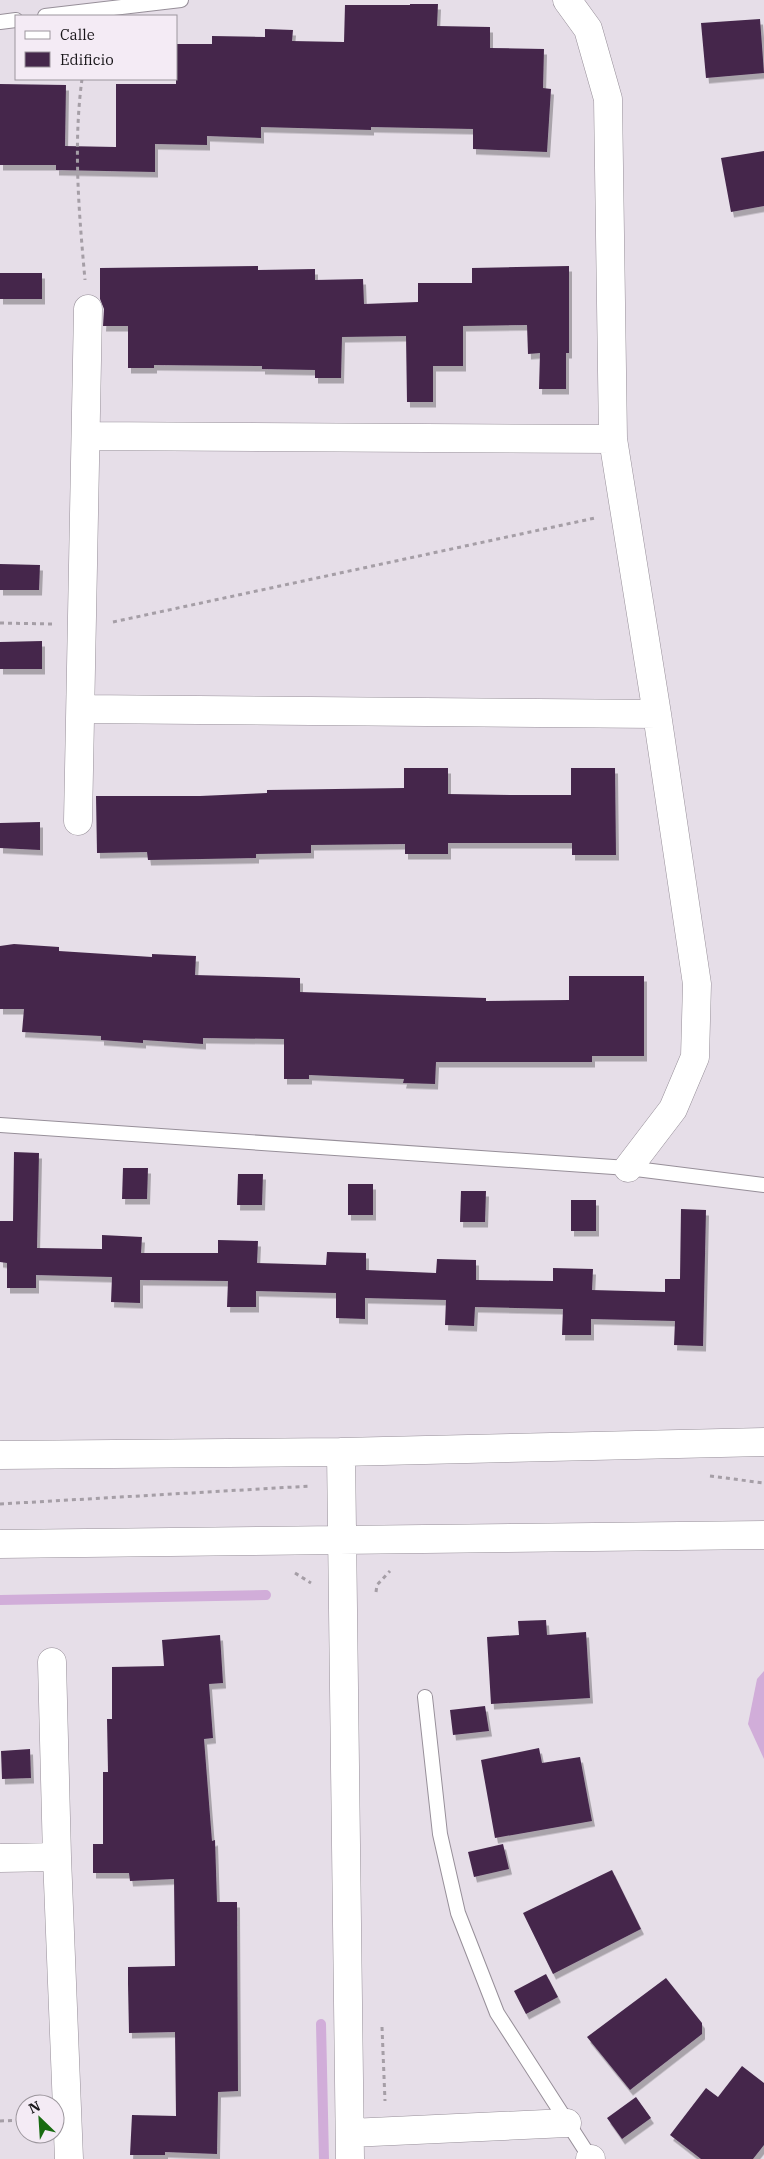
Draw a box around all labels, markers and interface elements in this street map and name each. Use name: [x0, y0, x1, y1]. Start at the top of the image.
legend: [15, 15, 178, 80]
text: Calle: [60, 25, 95, 44]
text: Edificio: [60, 50, 114, 69]
north arrow: [15, 2094, 65, 2144]
text: N: [26, 2097, 43, 2118]

